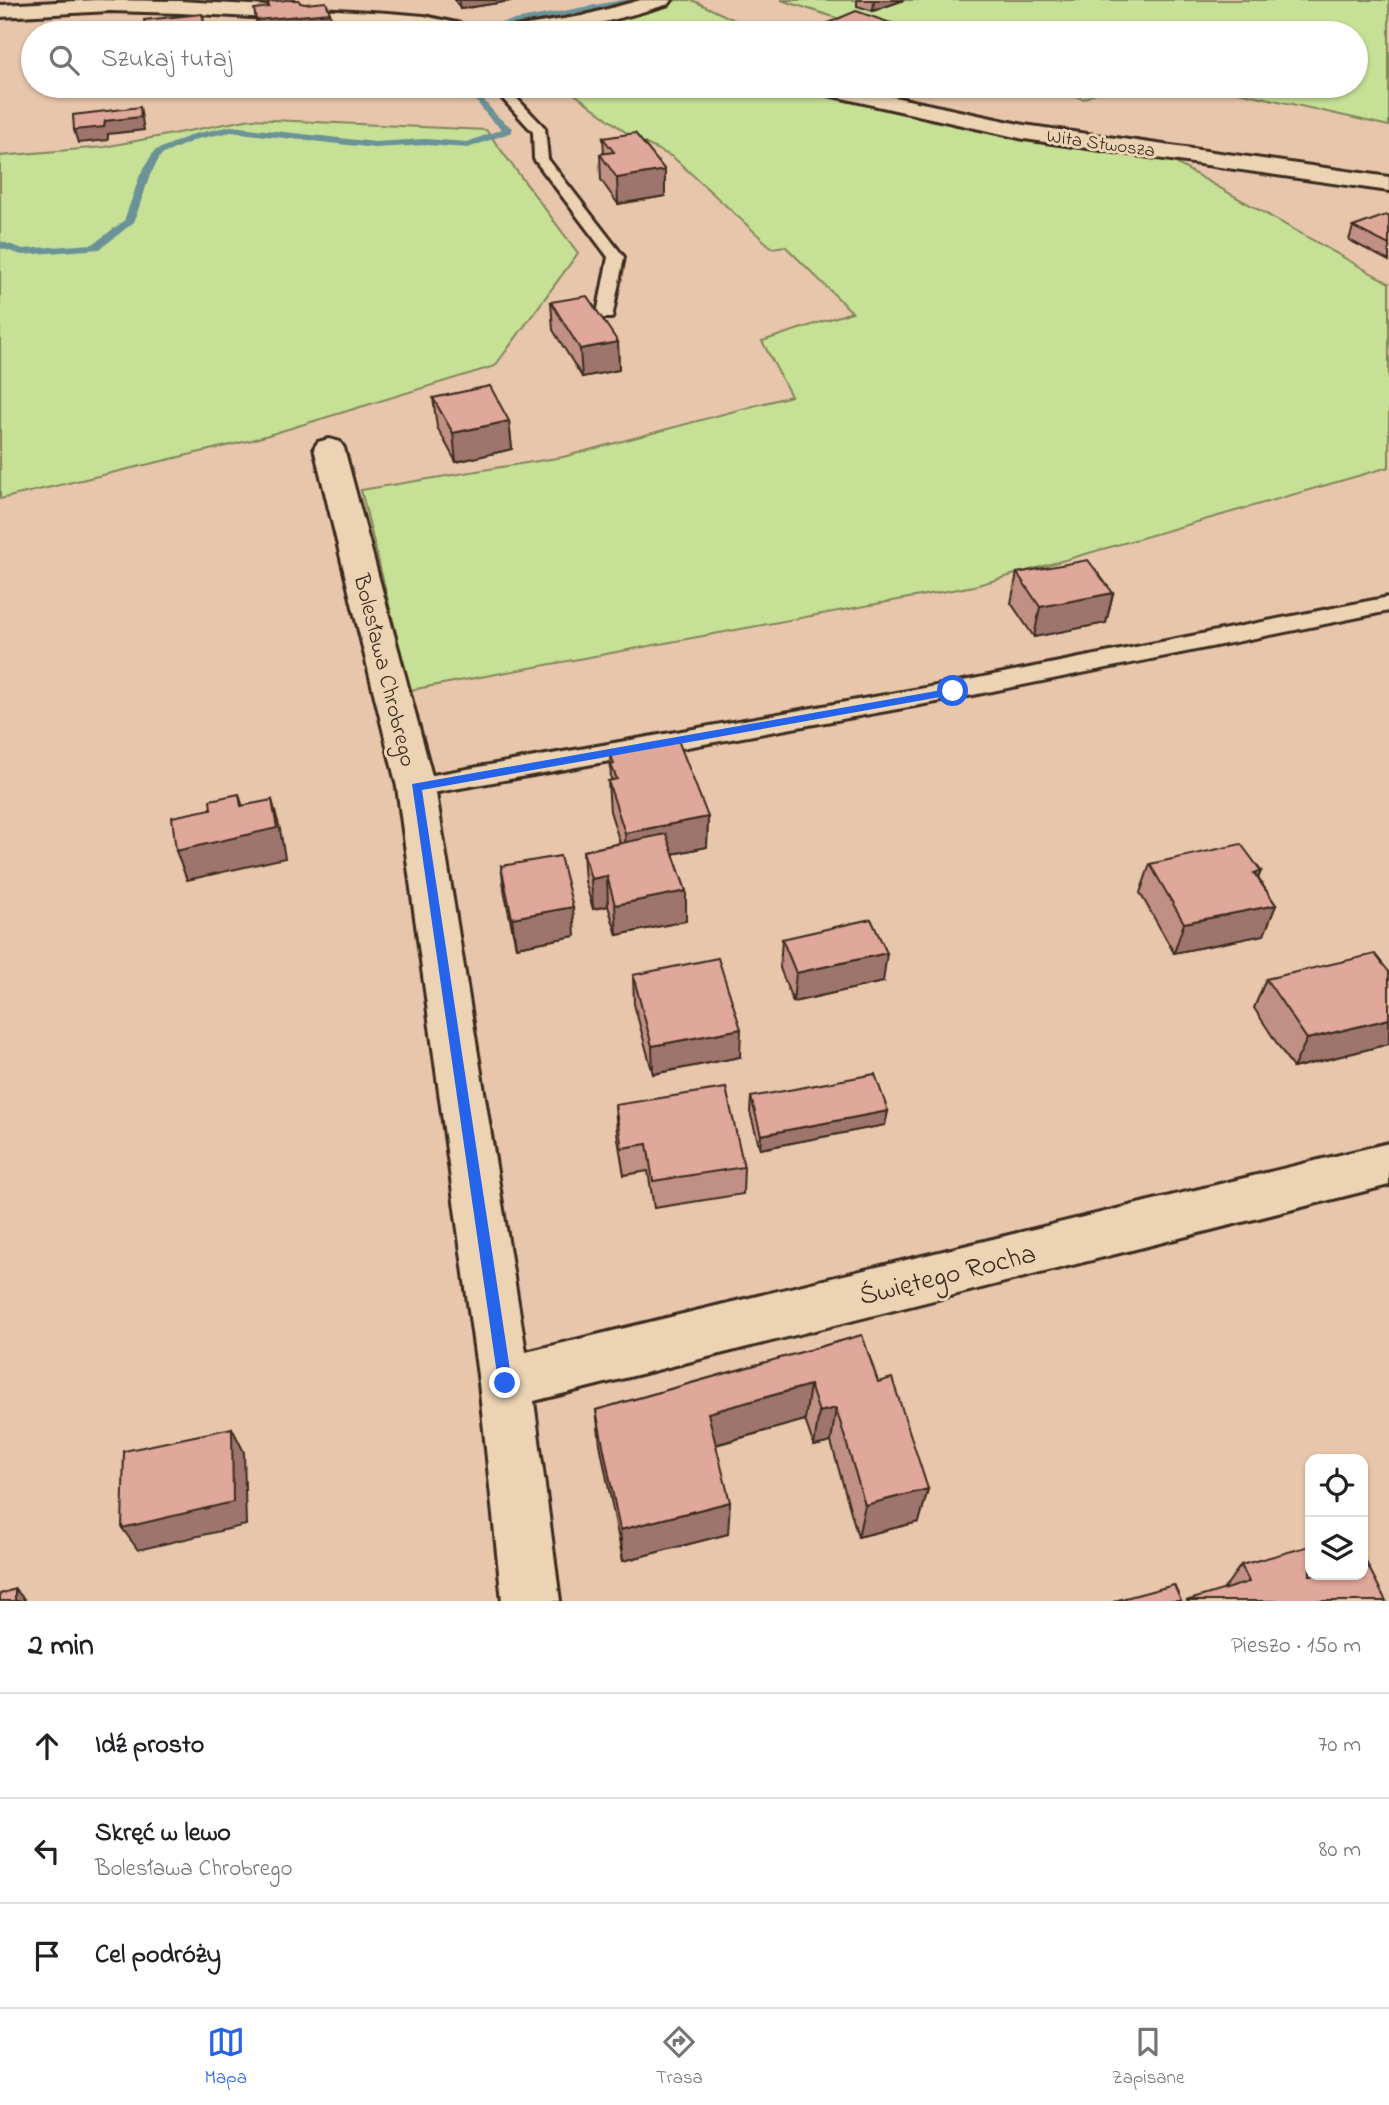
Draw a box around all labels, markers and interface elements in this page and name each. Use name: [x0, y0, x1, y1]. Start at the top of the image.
search box: [21, 21, 1368, 98]
icon: search: [45, 41, 83, 79]
text: Szukaj tutaj: [101, 41, 232, 79]
street label: Wita Stwosza: [1045, 124, 1157, 165]
street label: Bolesława Chrobrego: [342, 570, 423, 771]
route start: [937, 675, 968, 706]
street label: Świętego Rocha: [855, 1235, 1041, 1318]
route end: [489, 1367, 520, 1398]
map controls: [1305, 1454, 1368, 1580]
button: locate: [1305, 1454, 1368, 1517]
button: layers: [1305, 1517, 1368, 1580]
text: 2 min: [28, 1625, 94, 1669]
text: Pieszo · 150 m: [1231, 1630, 1361, 1663]
icon: ahead: [28, 1727, 66, 1765]
text: Idź prosto: [95, 1727, 204, 1765]
text: 70 m: [1318, 1729, 1361, 1762]
text: Skręć w lewo: [95, 1815, 231, 1853]
icon: left: [28, 1832, 66, 1870]
text: 80 m: [1319, 1834, 1361, 1867]
text: Bolesława Chrobrego: [95, 1853, 292, 1886]
icon: arrive: [28, 1937, 66, 1975]
text: Cel podróży: [95, 1937, 221, 1975]
tab: Mapa: [205, 2023, 247, 2092]
tab: Trasa: [656, 2023, 703, 2092]
tab: Zapisane: [1112, 2023, 1184, 2092]

